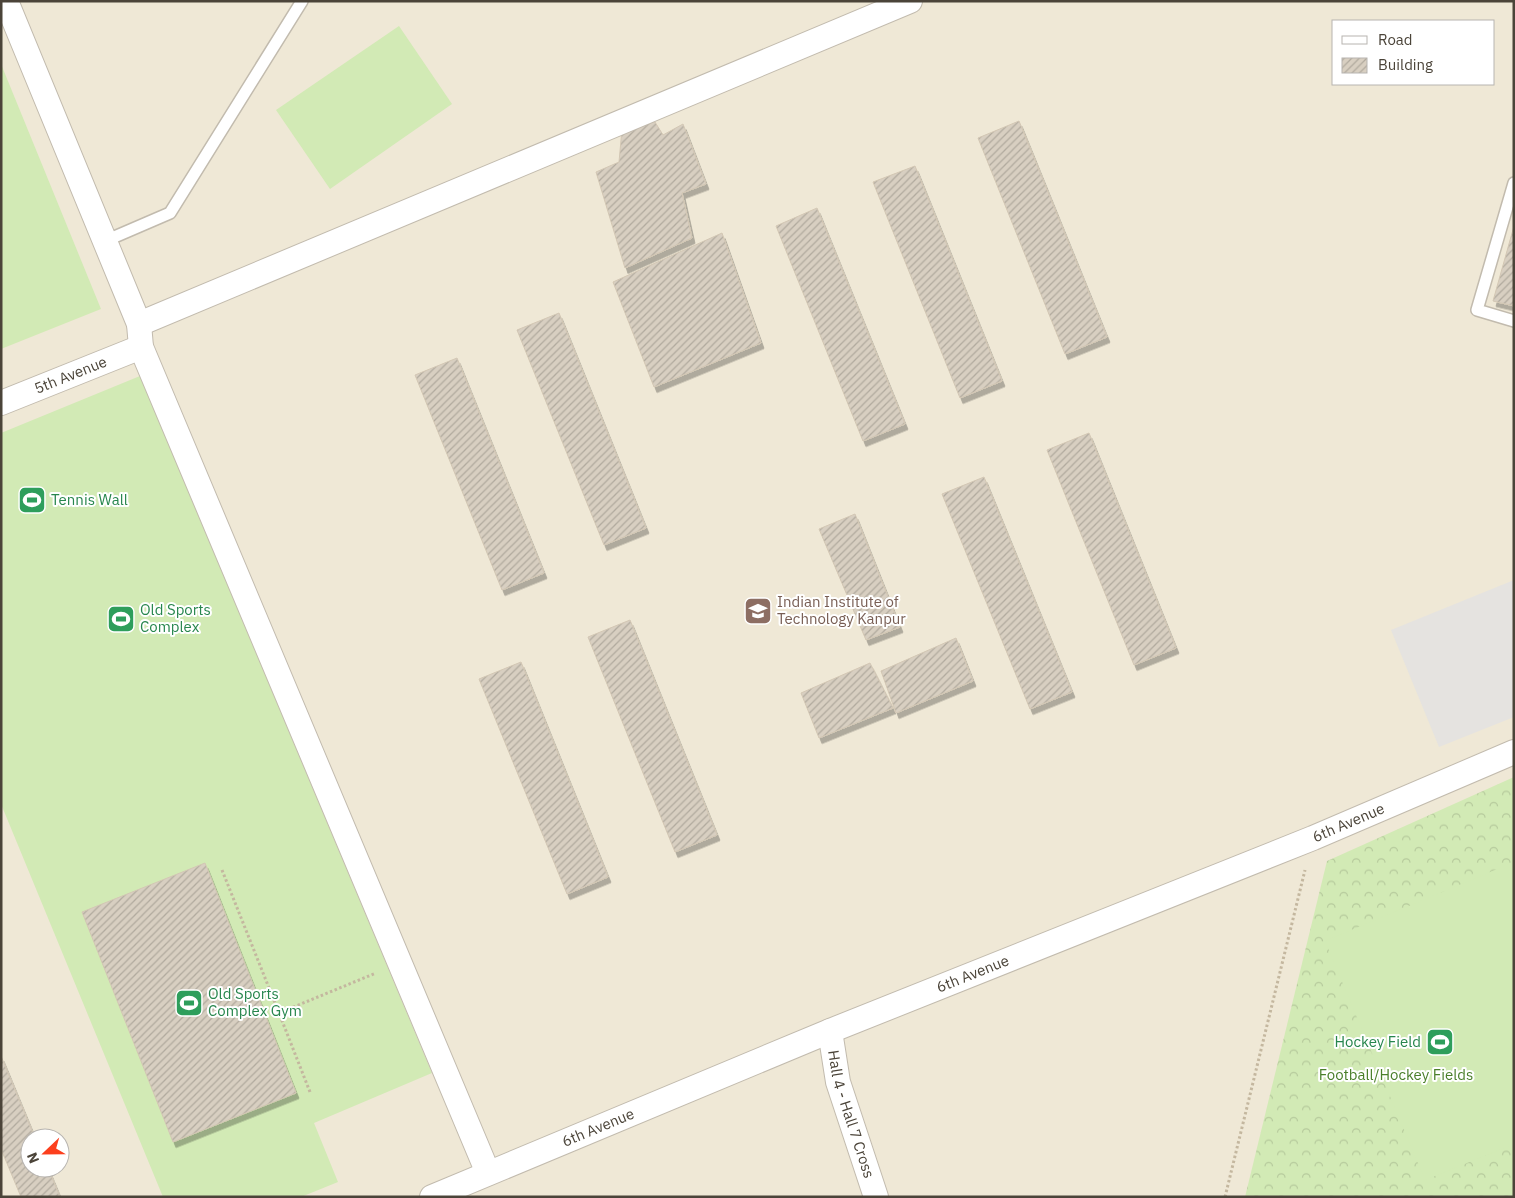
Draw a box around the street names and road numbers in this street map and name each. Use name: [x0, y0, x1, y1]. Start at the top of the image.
street label: 5th Avenue: [31, 352, 109, 398]
street label: 6th Avenue: [1309, 799, 1387, 846]
street label: 6th Avenue: [934, 950, 1012, 996]
street label: Hall 4 - Hall 7 Cross: [824, 1049, 879, 1181]
street label: 6th Avenue: [559, 1104, 637, 1151]

